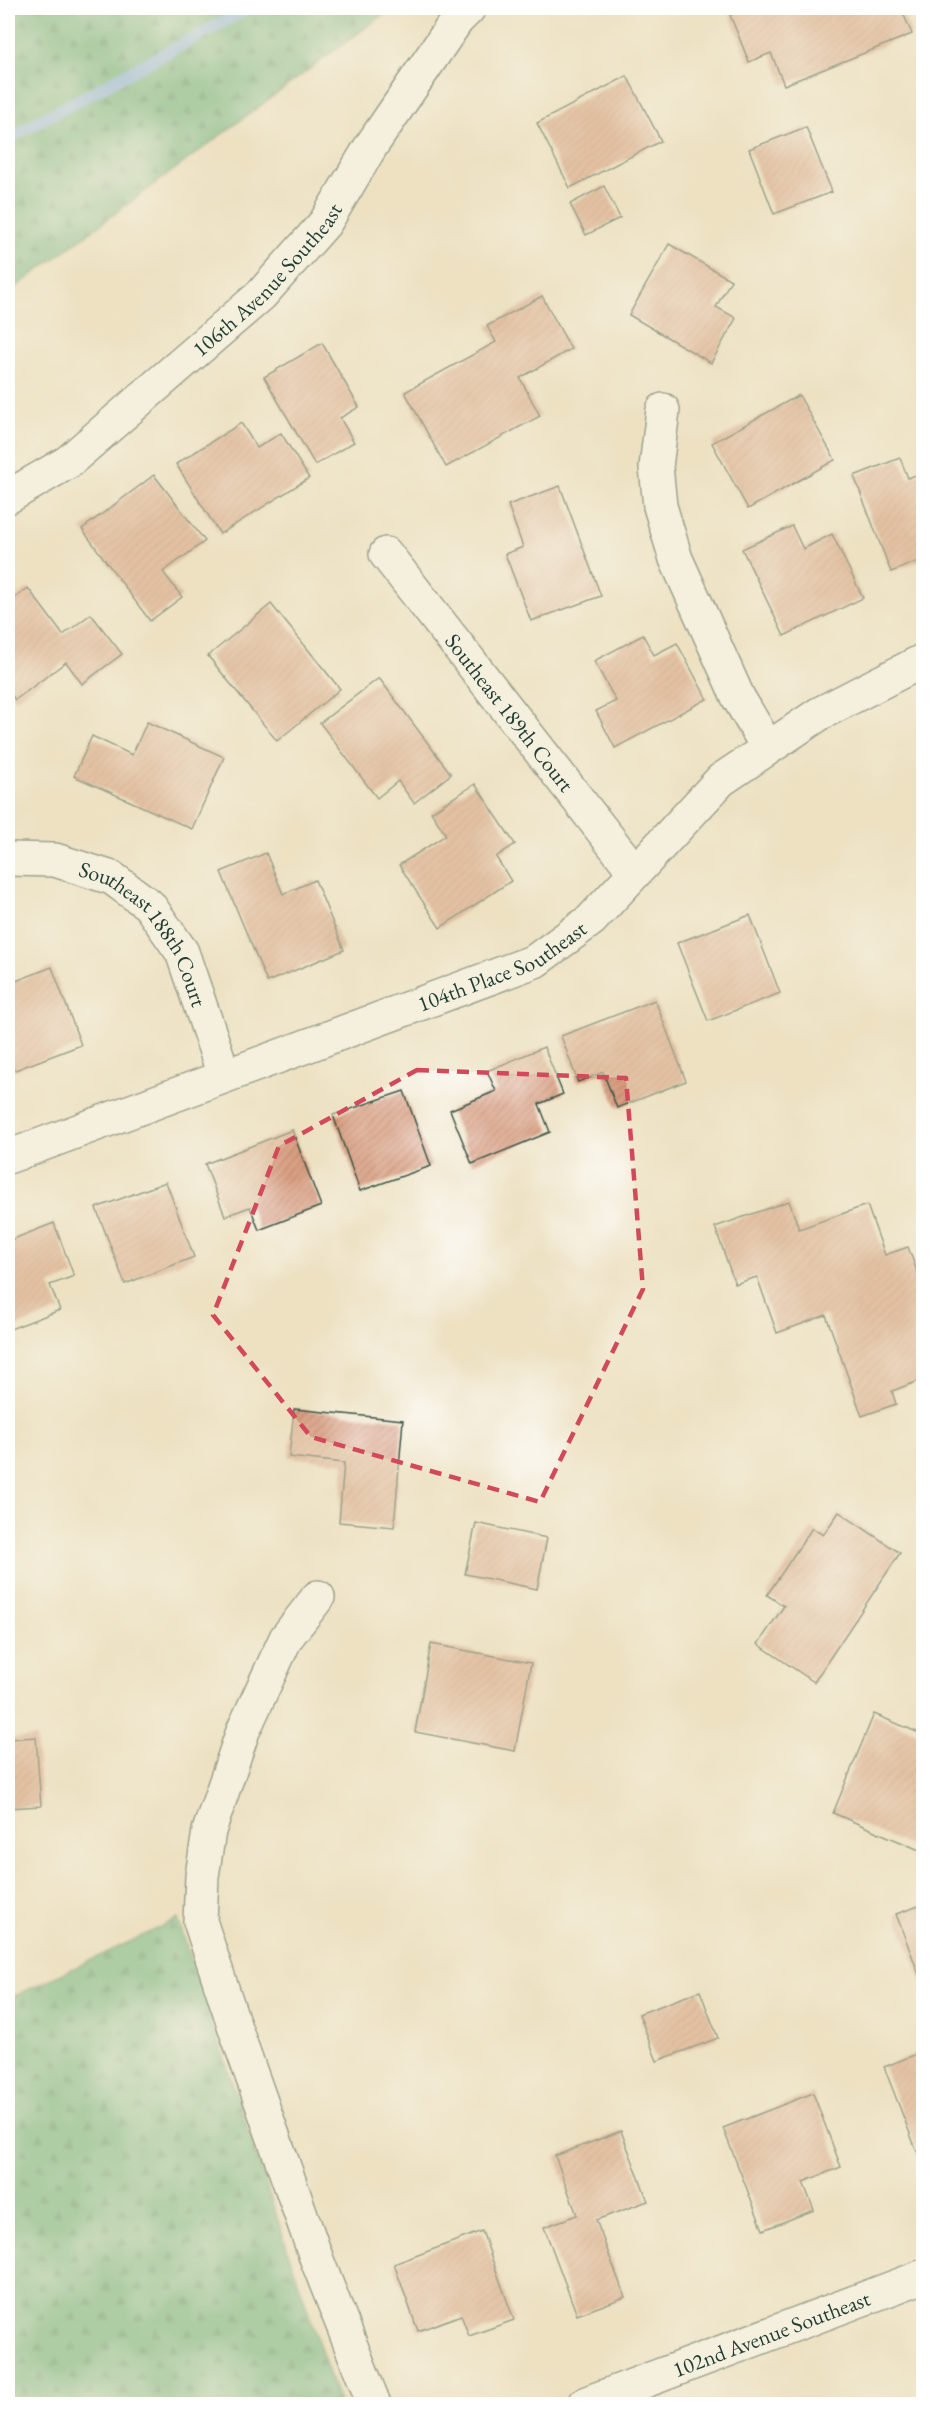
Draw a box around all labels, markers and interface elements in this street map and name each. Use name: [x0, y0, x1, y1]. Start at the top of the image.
street label: 106th Avenue Southeast: [186, 197, 348, 363]
street label: Southeast 189th Court: [439, 627, 581, 798]
street label: Southeast 188th Court: [76, 854, 214, 1010]
street label: 104th Place Southeast: [413, 914, 592, 1018]
street label: 102nd Avenue Southeast: [668, 2283, 874, 2384]

